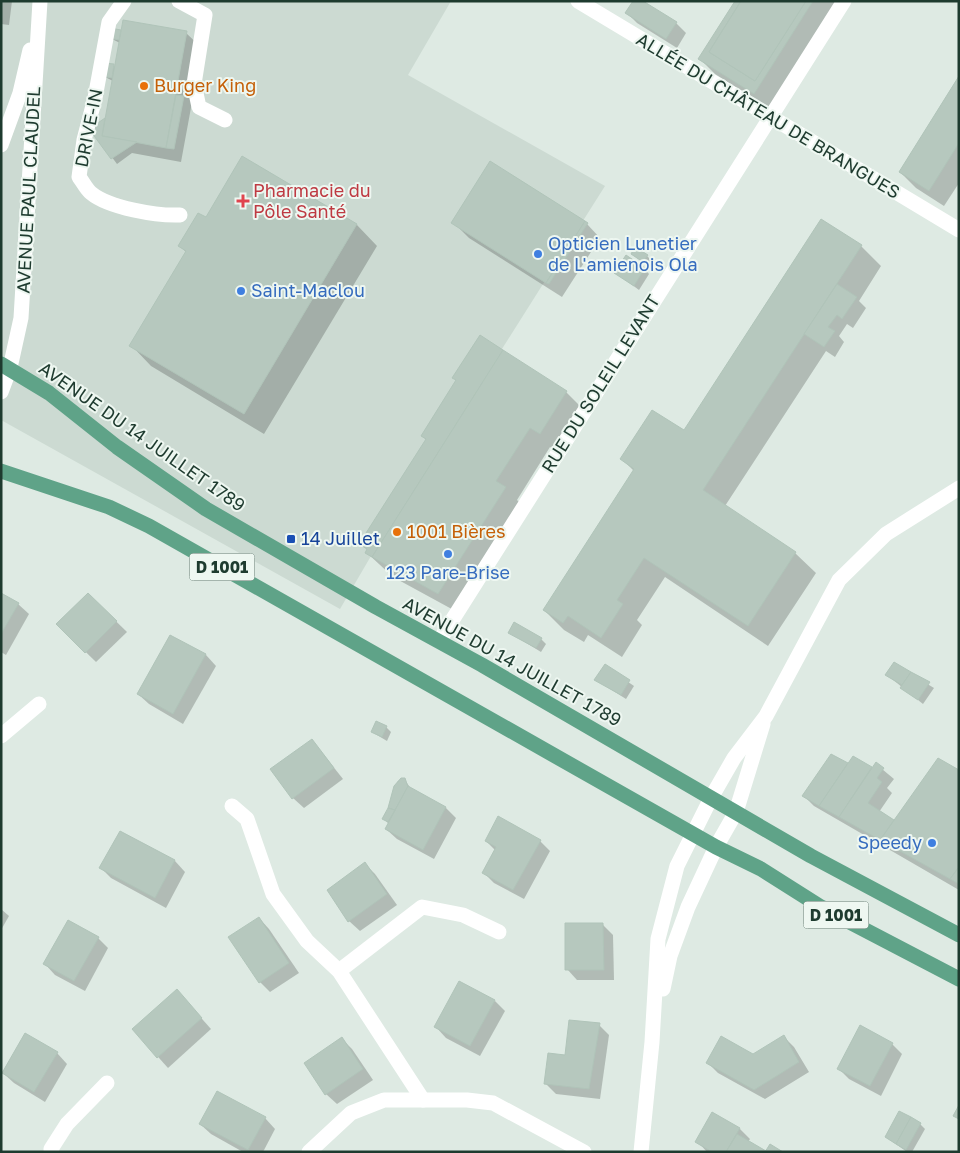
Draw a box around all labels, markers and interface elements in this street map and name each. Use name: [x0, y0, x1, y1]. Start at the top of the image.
street label: ALLÉE DU CHÂTEAU DE BRANGUES: [633, 28, 904, 203]
place label: Burger King: [154, 74, 256, 96]
marker: Burger King: [138, 80, 150, 92]
street label: AVENUE PAUL CLAUDEL: [12, 86, 44, 294]
street label: DRIVE-IN: [70, 87, 106, 169]
place label: Pharmacie du Pôle Santé: [253, 179, 371, 222]
marker: Pharmacie du Pôle Santé: [237, 195, 249, 207]
place label: Opticien Lunetier de L'amienois Ola: [548, 232, 698, 275]
marker: Opticien Lunetier de L'amienois Ola: [532, 248, 544, 260]
place label: Saint-Maclou: [251, 279, 365, 301]
marker: Saint-Maclou: [235, 285, 247, 297]
street label: RUE DU SOLEIL LEVANT: [536, 290, 664, 477]
street label: AVENUE DU 14 JUILLET 1789: [35, 356, 250, 516]
place label: 1001 Bières: [407, 520, 505, 542]
marker: 1001 Bières: [391, 526, 403, 538]
place label: 14 Juillet: [301, 527, 380, 549]
marker: 14 Juillet: [285, 533, 297, 545]
marker: 123 Pare-Brise: [442, 548, 454, 560]
road number: D 1001: [190, 554, 254, 580]
place label: 123 Pare-Brise: [386, 561, 510, 583]
street label: AVENUE DU 14 JUILLET 1789: [399, 592, 626, 730]
place label: Speedy: [857, 831, 922, 853]
marker: Speedy: [926, 837, 938, 849]
road number: D 1001: [804, 902, 868, 928]

